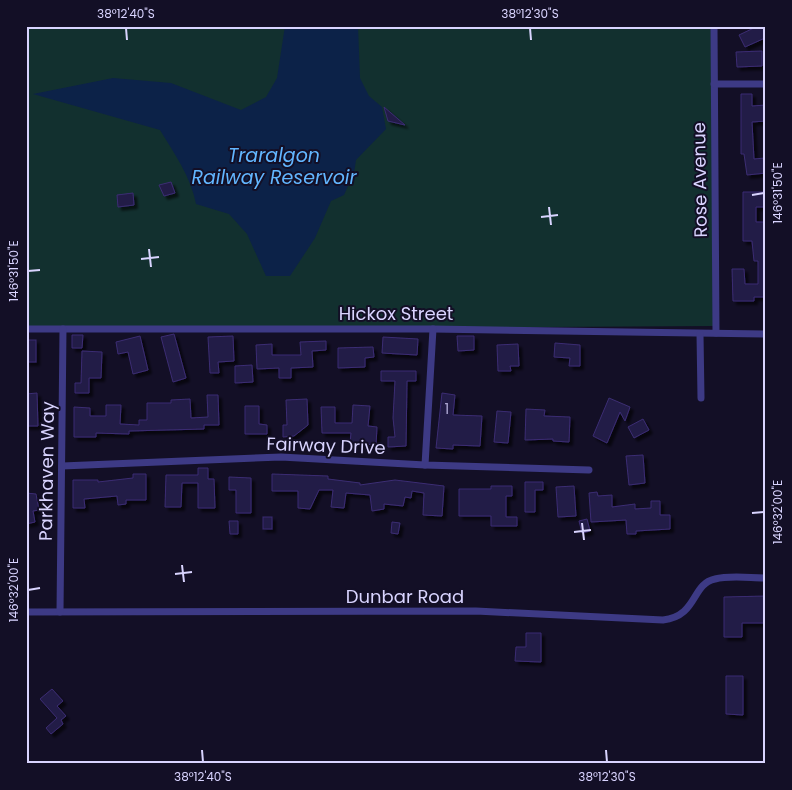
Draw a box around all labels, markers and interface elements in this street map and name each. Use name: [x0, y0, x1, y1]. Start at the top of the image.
text: 38°12'40"S: [97, 5, 155, 22]
text: 38°12'30"S: [501, 5, 559, 22]
street label: Rose Avenue: [686, 122, 713, 238]
water label: Traralgon Railway Reservoir: [191, 142, 358, 191]
text: 146°31'50"E: [769, 162, 786, 224]
text: 146°31'50"E: [5, 240, 22, 302]
street label: Hickox Street: [339, 301, 453, 326]
house number: 1: [445, 398, 449, 419]
street label: Parkhaven Way: [33, 401, 60, 541]
street label: Fairway Drive: [266, 431, 386, 460]
text: 146°32'00"E: [769, 480, 786, 544]
text: 146°32'00"E: [5, 558, 22, 622]
street label: Dunbar Road: [346, 584, 464, 609]
text: 38°12'40"S: [174, 768, 232, 785]
text: 38°12'30"S: [578, 768, 636, 785]

